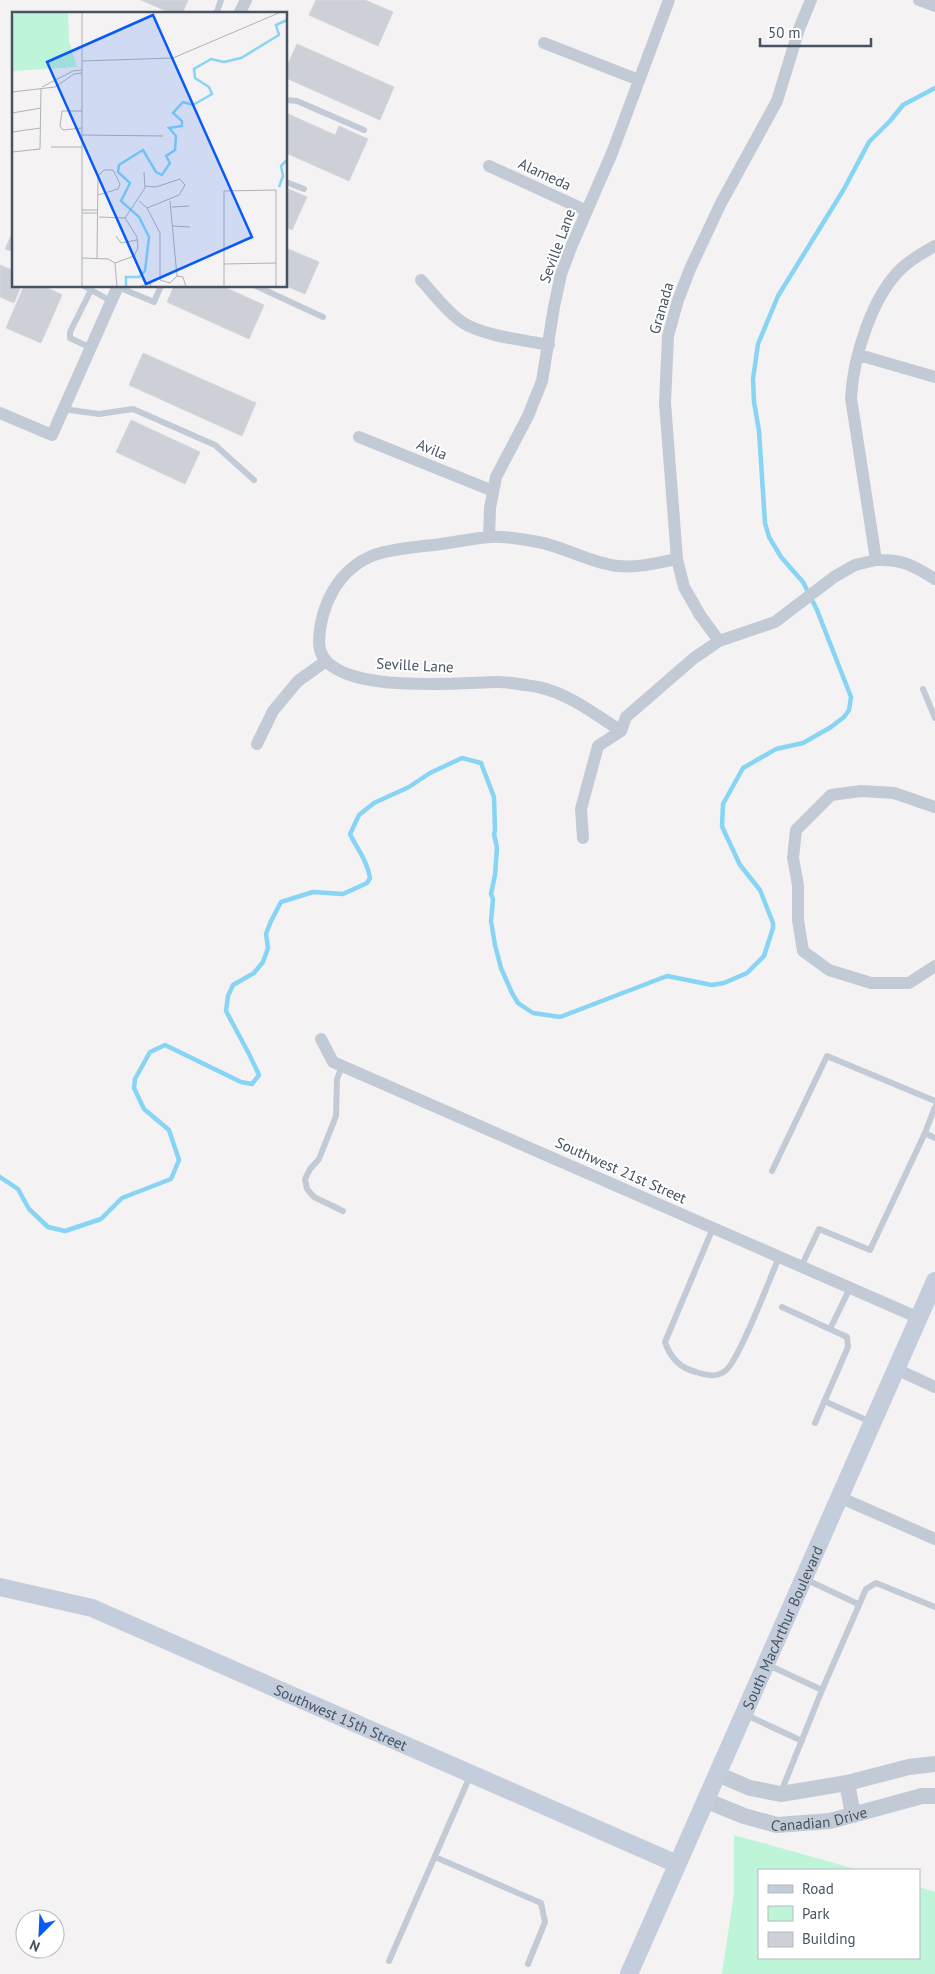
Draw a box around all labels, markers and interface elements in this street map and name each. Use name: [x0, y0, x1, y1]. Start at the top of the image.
inset map: [12, 12, 288, 288]
scale bar: [760, 15, 871, 47]
text: 50 m: [768, 23, 801, 42]
street label: Alameda: [516, 154, 574, 194]
street label: Seville Lane: [535, 206, 579, 286]
street label: Granada: [645, 280, 677, 336]
street label: Avila: [414, 434, 450, 464]
street label: Seville Lane: [376, 653, 454, 677]
street label: Southwest 21st Street: [553, 1133, 689, 1207]
street label: South MacArthur Boulevard: [738, 1543, 827, 1712]
street label: Southwest 15th Street: [271, 1679, 410, 1754]
street label: Canadian Drive: [769, 1802, 869, 1835]
legend: [758, 1869, 920, 1959]
text: Road: [802, 1879, 834, 1898]
text: Park: [802, 1904, 830, 1923]
north arrow: [15, 1909, 65, 1959]
text: Building: [802, 1929, 856, 1948]
text: N: [27, 1936, 43, 1956]

